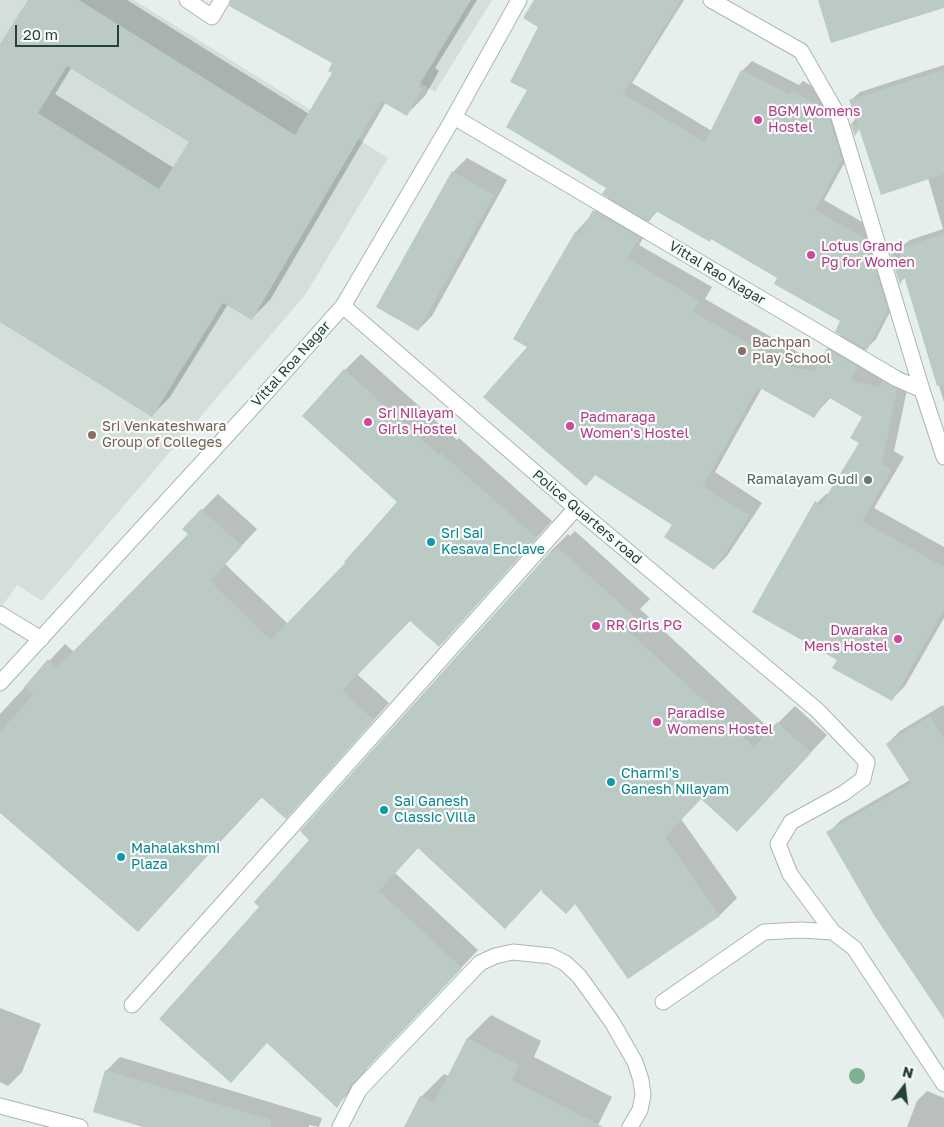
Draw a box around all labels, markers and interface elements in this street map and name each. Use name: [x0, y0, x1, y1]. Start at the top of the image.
scale bar: [18, 15, 121, 47]
text: 20 m: [23, 25, 58, 43]
place label: BGM Womens Hostel: [768, 104, 861, 136]
marker: BGM Womens Hostel: [752, 114, 764, 126]
street label: Vittal Rao Nagar: [666, 238, 768, 308]
place label: Lotus Grand Pg for Women: [821, 239, 915, 272]
marker: Lotus Grand Pg for Women: [805, 249, 817, 261]
street label: Vittal Roa Nagar: [248, 318, 334, 410]
place label: Bachpan Play School: [752, 335, 831, 368]
marker: Bachpan Play School: [736, 345, 748, 357]
place label: Sri Nilayam Girls Hostel: [378, 406, 457, 438]
place label: Padmaraga Women's Hostel: [580, 410, 689, 442]
marker: Sri Nilayam Girls Hostel: [362, 416, 374, 428]
place label: Sri Venkateshwara Group of Colleges: [102, 419, 226, 452]
marker: Padmaraga Women's Hostel: [564, 420, 576, 432]
marker: Sri Venkateshwara Group of Colleges: [86, 429, 98, 441]
street label: Police Quarters road: [529, 466, 645, 568]
place label: Ramalayam Gudi: [746, 472, 858, 488]
marker: Ramalayam Gudi: [862, 474, 874, 486]
place label: Sri Sai Kesava Enclave: [441, 526, 545, 558]
marker: Sri Sai Kesava Enclave: [425, 536, 437, 548]
place label: RR Girls PG: [606, 618, 682, 634]
marker: RR Girls PG: [590, 620, 602, 632]
place label: Dwaraka Mens Hostel: [804, 623, 888, 656]
marker: Dwaraka Mens Hostel: [892, 633, 904, 645]
place label: Paradise Womens Hostel: [667, 706, 773, 739]
marker: Paradise Womens Hostel: [651, 716, 663, 728]
place label: Charmi's Ganesh Nilayam: [621, 766, 729, 799]
marker: Charmi's Ganesh Nilayam: [605, 776, 617, 788]
place label: Sai Ganesh Classic Villa: [394, 794, 476, 826]
marker: Sai Ganesh Classic Villa: [378, 804, 390, 816]
place label: Mahalakshmi Plaza: [131, 841, 220, 874]
marker: Mahalakshmi Plaza: [115, 851, 127, 863]
north arrow: [879, 1062, 929, 1112]
text: N: [901, 1062, 915, 1082]

